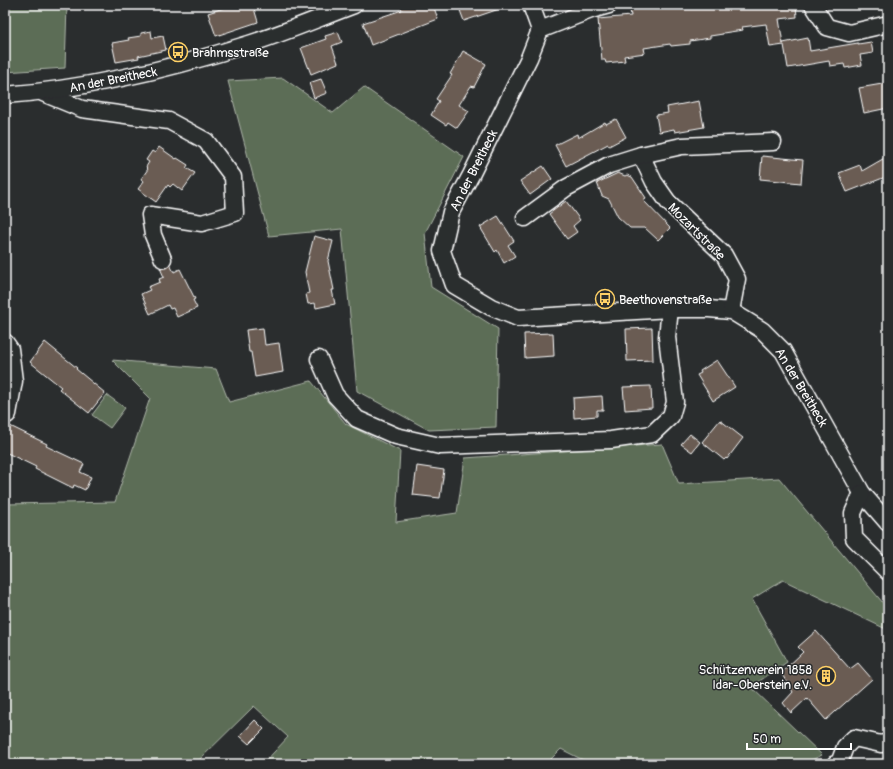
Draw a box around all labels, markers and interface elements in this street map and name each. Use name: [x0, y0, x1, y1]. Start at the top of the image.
bus stop icon: Brahmsstraße: [167, 41, 189, 63]
place label: Brahmsstraße: [192, 45, 269, 61]
street label: An der Breitheck: [68, 64, 159, 96]
street label: An der Breitheck: [447, 127, 502, 214]
street label: Mozartstraße: [664, 200, 729, 264]
bus stop icon: Beethovenstraße: [594, 288, 616, 310]
place label: Beethovenstraße: [619, 292, 712, 308]
street label: An der Breitheck: [771, 345, 831, 430]
place label: Schützenverein 1858 Idar-Oberstein e.V.: [699, 662, 812, 693]
building icon: Schützenverein 1858 Idar-Oberstein e.V.: [815, 665, 837, 687]
scale bar: [747, 725, 851, 751]
text: 50 m: [753, 732, 781, 747]

